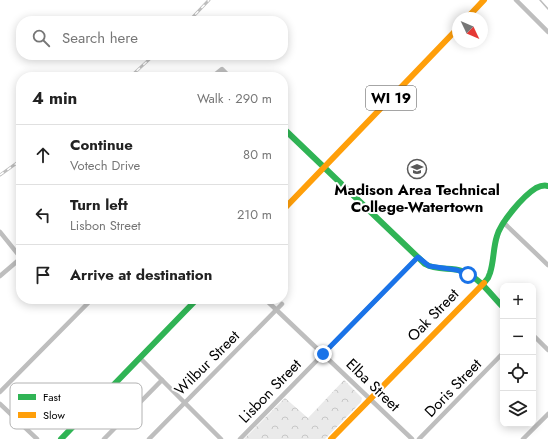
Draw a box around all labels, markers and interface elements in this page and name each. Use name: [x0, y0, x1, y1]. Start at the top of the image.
north arrow: [452, 12, 488, 48]
search box: [16, 16, 288, 60]
icon: search: [30, 27, 52, 49]
text: Search here: [62, 27, 138, 49]
text: 4 min: [32, 86, 77, 110]
road number: WI 19: [366, 86, 416, 110]
text: Walk · 290 m: [197, 89, 272, 108]
text: Continue: [70, 134, 133, 156]
icon: ahead: [32, 144, 54, 166]
text: 80 m: [243, 145, 272, 164]
text: Votech Drive: [70, 156, 140, 175]
school or university icon: Madison Area Technical College-Watertown: [406, 158, 428, 180]
place label: Madison Area Technical College-Watertown: [334, 179, 500, 218]
text: Turn left: [70, 194, 128, 216]
icon: left: [32, 204, 54, 226]
text: 210 m: [237, 205, 272, 224]
text: Lisbon Street: [70, 216, 141, 235]
icon: arrive: [32, 264, 54, 286]
text: Arrive at destination: [70, 264, 212, 286]
route start: [459, 266, 477, 284]
street label: Oak Street: [402, 283, 464, 346]
map controls: [500, 283, 536, 427]
button: +: [500, 283, 536, 319]
button: −: [500, 319, 536, 355]
street label: Wilbur Street: [170, 325, 245, 400]
route end: [314, 345, 332, 363]
street label: Lisbon Street: [234, 354, 307, 428]
street label: Elba Street: [341, 354, 405, 417]
street label: Doris Street: [419, 354, 487, 422]
button: locate: [500, 355, 536, 391]
legend: [10, 383, 142, 429]
text: Fast: [43, 389, 61, 405]
button: layers: [500, 391, 536, 427]
text: Slow: [43, 407, 65, 423]

